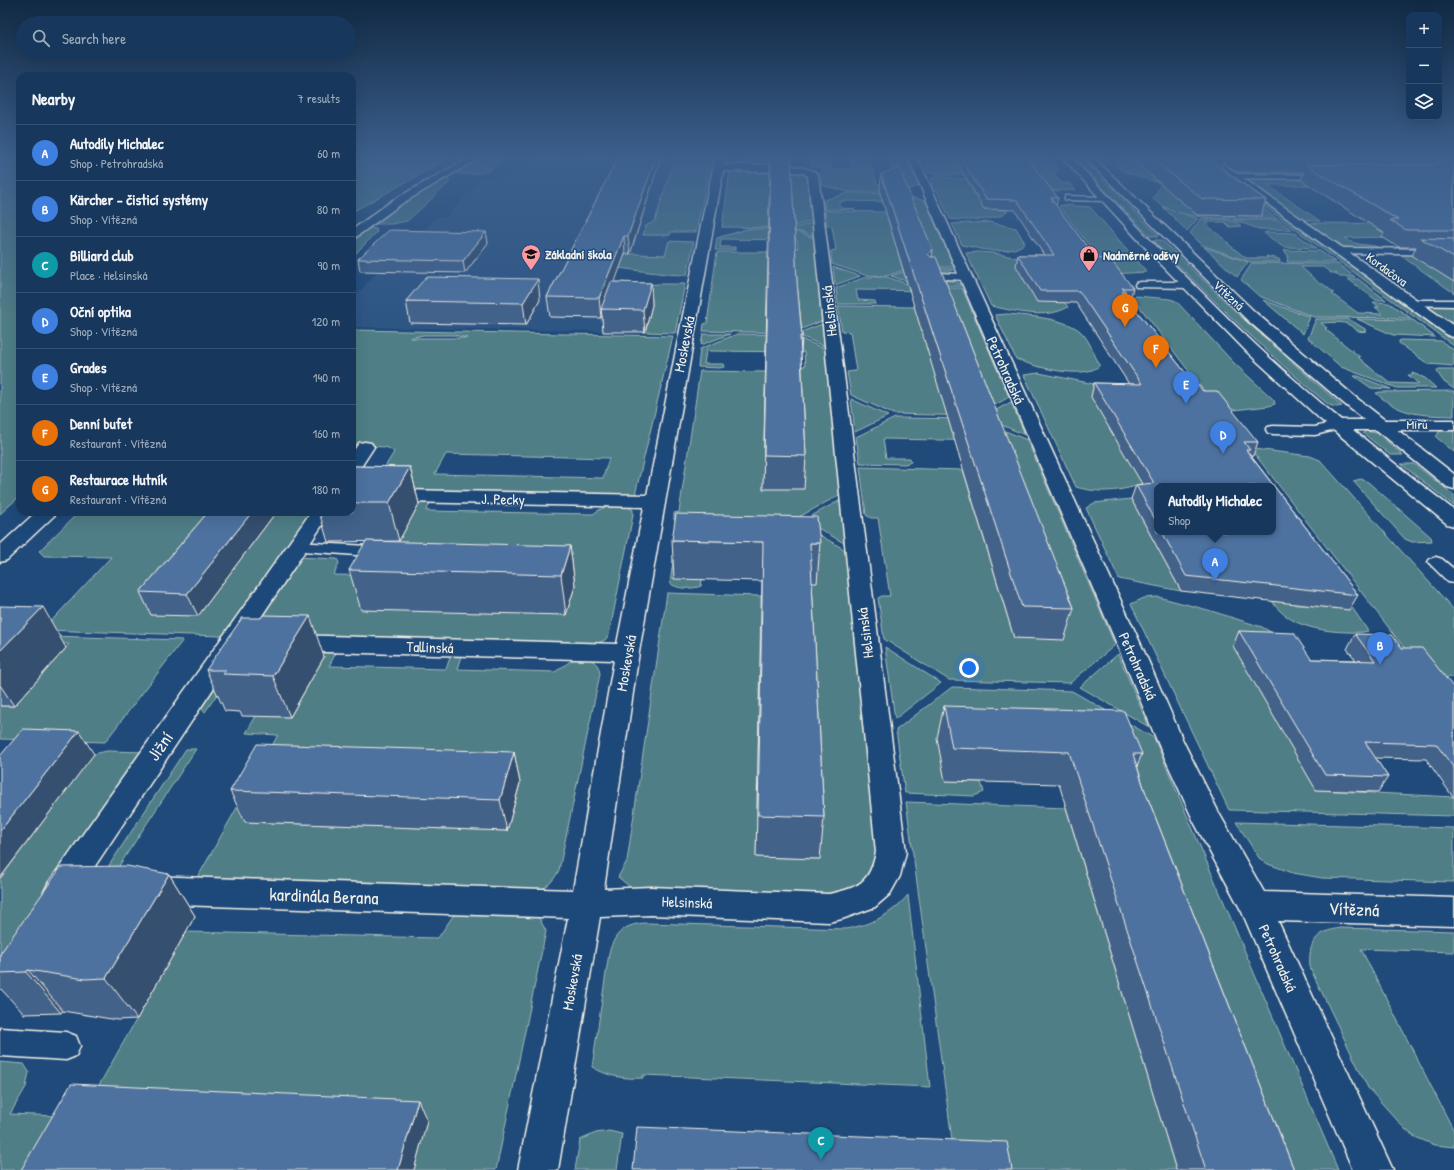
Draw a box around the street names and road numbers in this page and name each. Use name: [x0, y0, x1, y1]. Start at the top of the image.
street label: Kordačova: [1362, 248, 1412, 290]
street label: Vítězná: [1210, 276, 1248, 314]
street label: Helsinská: [816, 285, 842, 337]
street label: Moskevská: [668, 314, 700, 374]
street label: Petrohradská: [982, 333, 1030, 407]
street label: Míru: [1407, 415, 1427, 433]
street label: J. Pecky: [481, 488, 525, 510]
street label: Helsinská: [851, 606, 879, 659]
street label: Petrohradská: [1114, 629, 1162, 703]
street label: Moskevská: [611, 633, 641, 693]
street label: Tallinská: [406, 636, 454, 658]
street label: Jižní: [141, 726, 179, 766]
street label: kardinála Berana: [269, 882, 379, 910]
street label: Helsinská: [661, 891, 713, 913]
street label: Vítězná: [1328, 896, 1380, 922]
street label: Petrohradská: [1254, 921, 1302, 995]
street label: Moskevská: [557, 952, 587, 1012]

